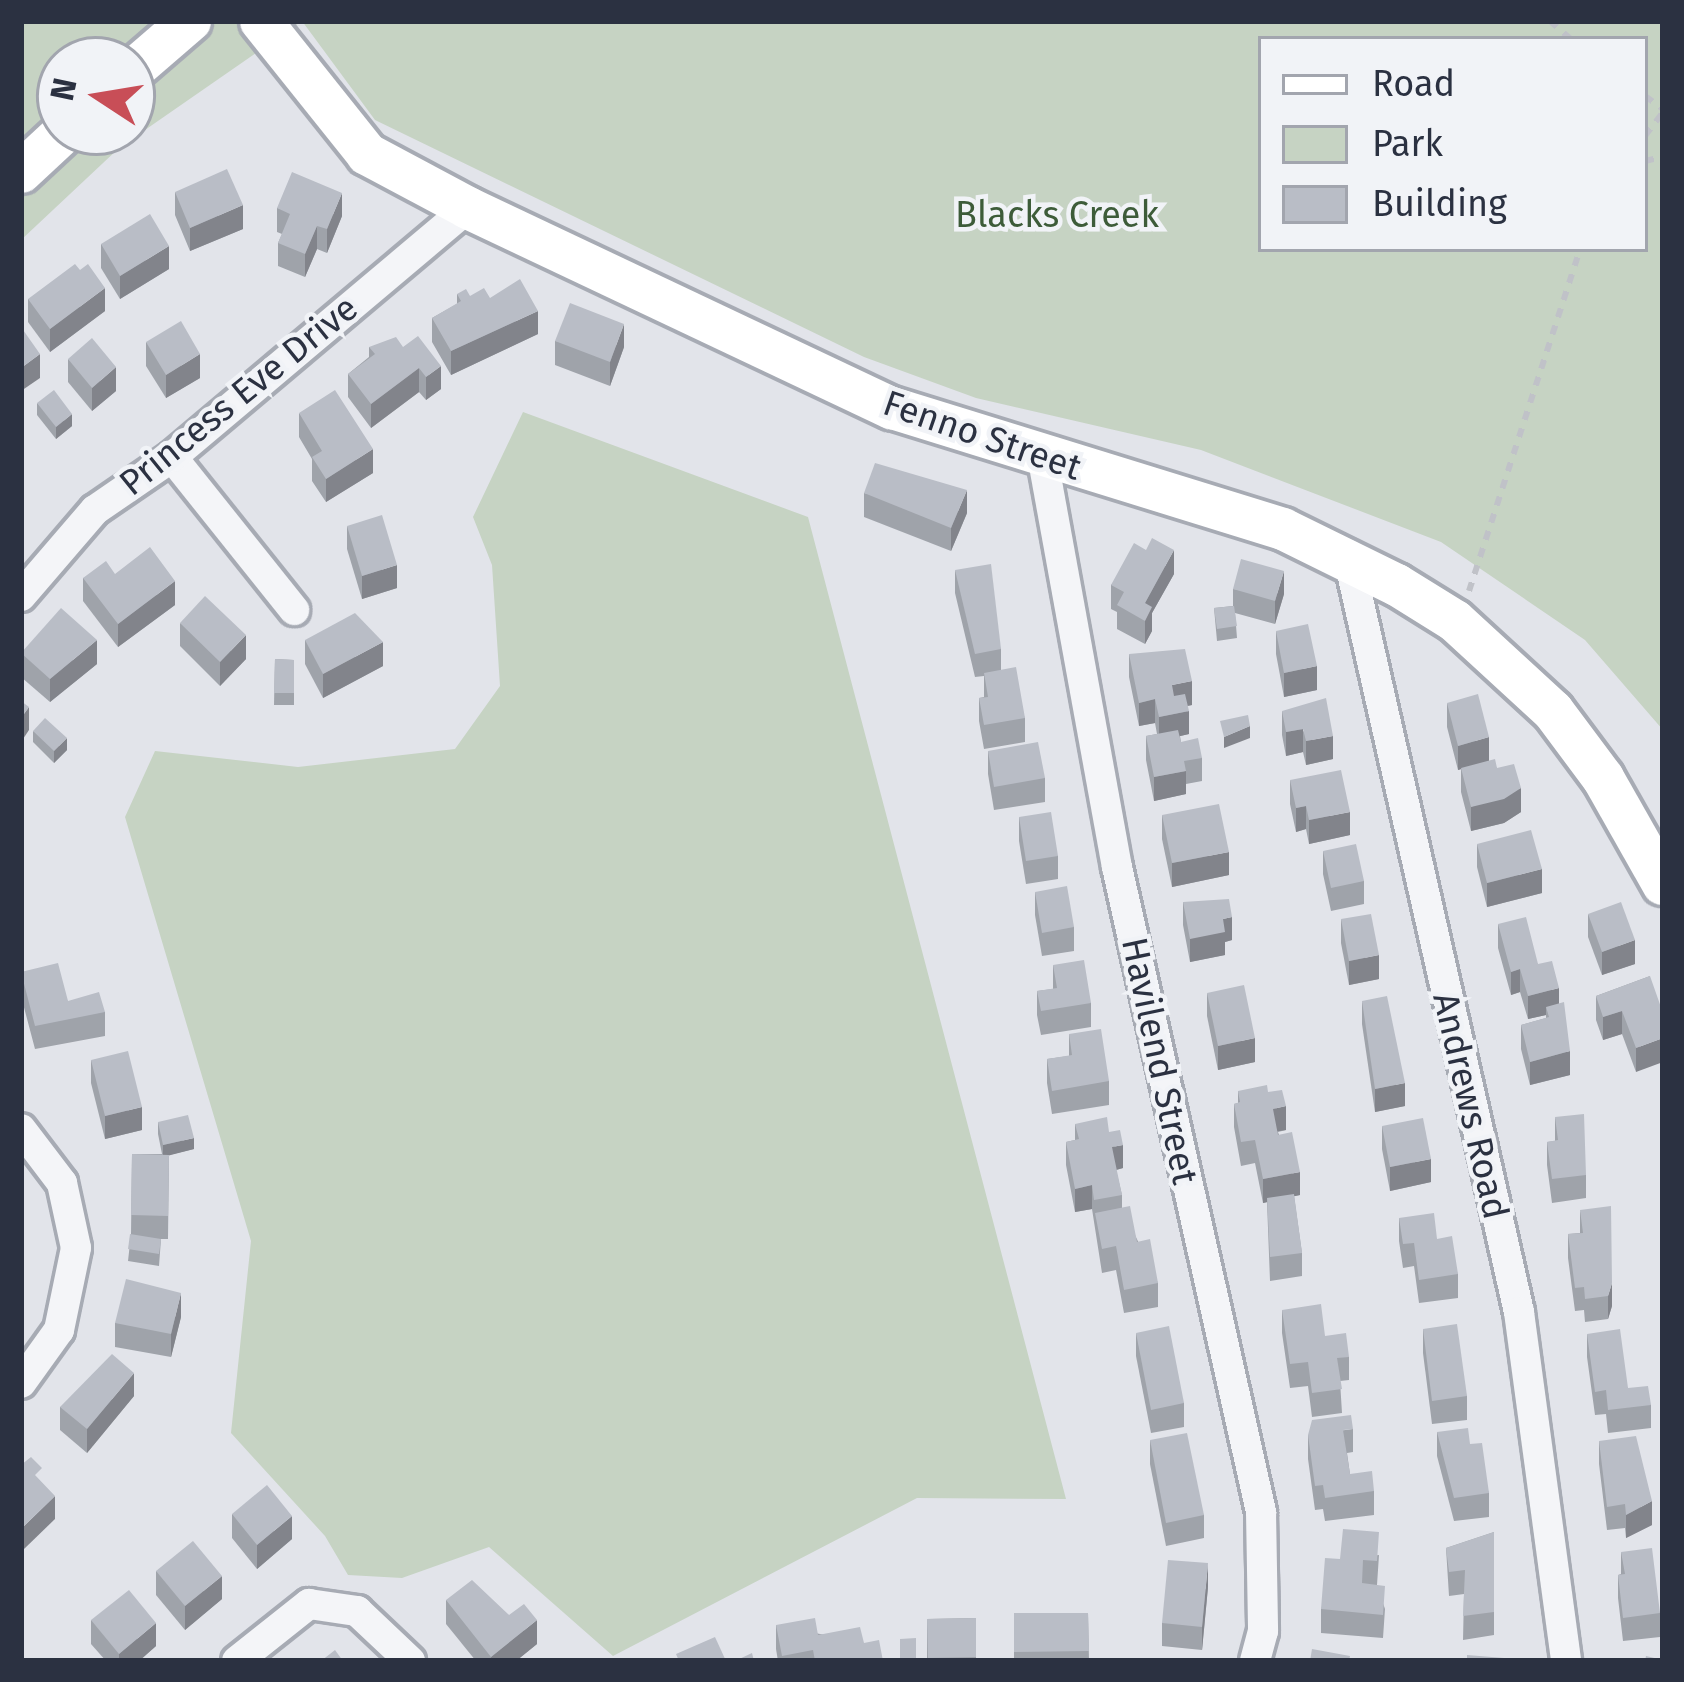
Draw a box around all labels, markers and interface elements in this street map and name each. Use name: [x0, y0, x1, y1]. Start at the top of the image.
north arrow: [36, 36, 156, 156]
legend: [1258, 36, 1648, 252]
text: Road: [1372, 62, 1455, 106]
text: N: [42, 74, 86, 104]
text: Park: [1372, 122, 1443, 166]
text: Building: [1372, 182, 1507, 226]
park label: Blacks Creek: [955, 194, 1159, 238]
street label: Princess Eve Drive: [111, 287, 367, 505]
street label: Fenno Street: [877, 382, 1087, 490]
street label: Havilend Street: [1112, 934, 1206, 1188]
street label: Andrews Road: [1423, 989, 1517, 1223]

